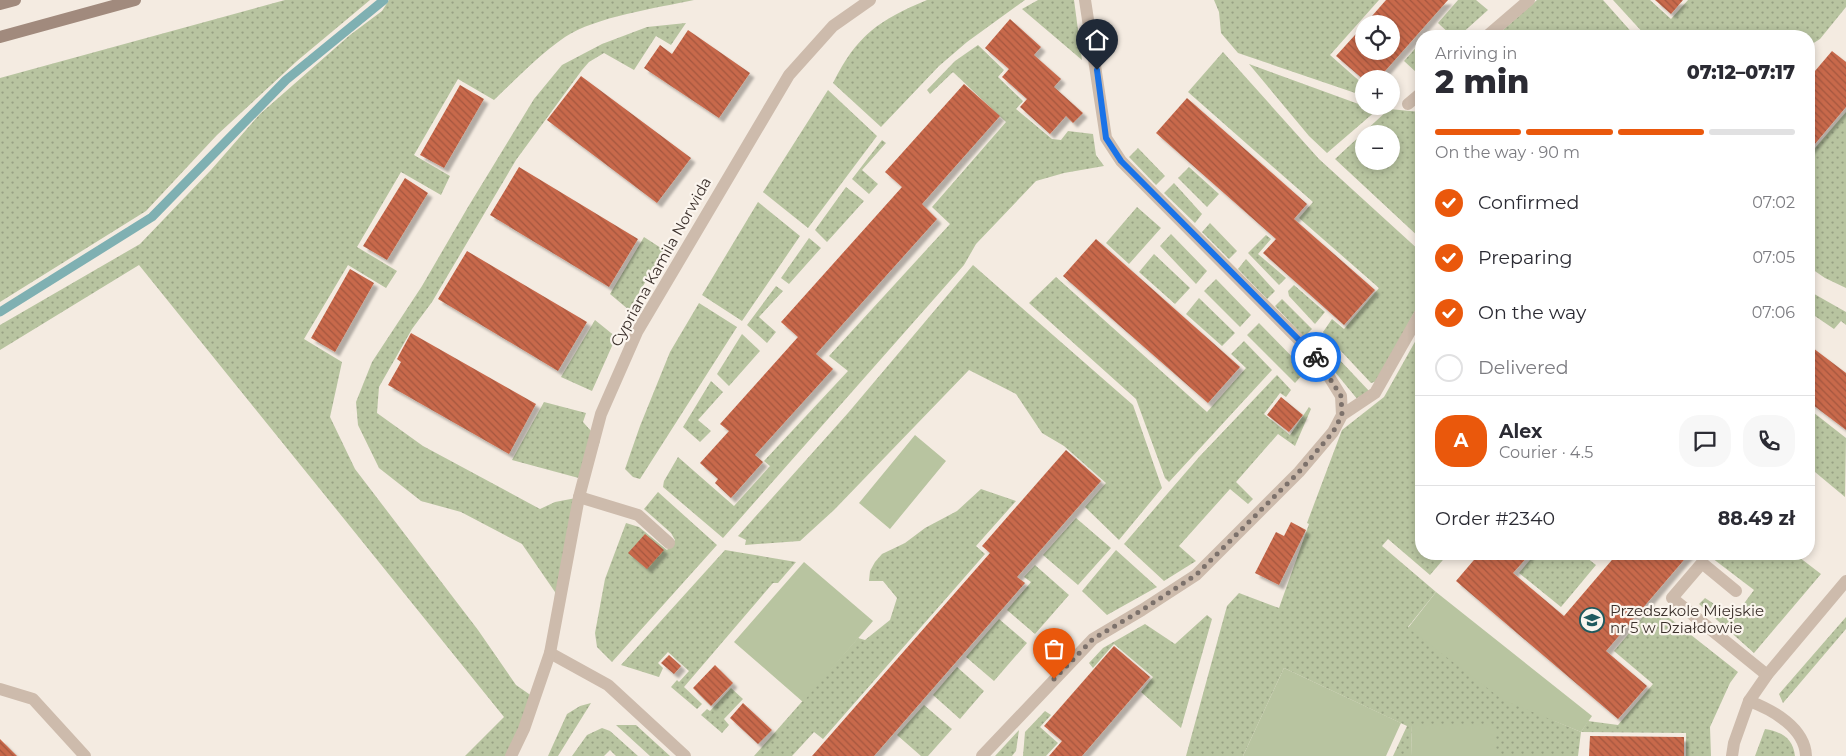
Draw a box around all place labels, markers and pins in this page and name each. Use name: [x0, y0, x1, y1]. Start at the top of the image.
pin: [1076, 19, 1118, 70]
place label: Przedszkole Miejskie nr 5 w Działdowie: [1610, 601, 1764, 637]
school or university icon: Przedszkole Miejskie nr 5 w Działdowie: [1579, 607, 1605, 633]
pin: [1033, 628, 1075, 679]

